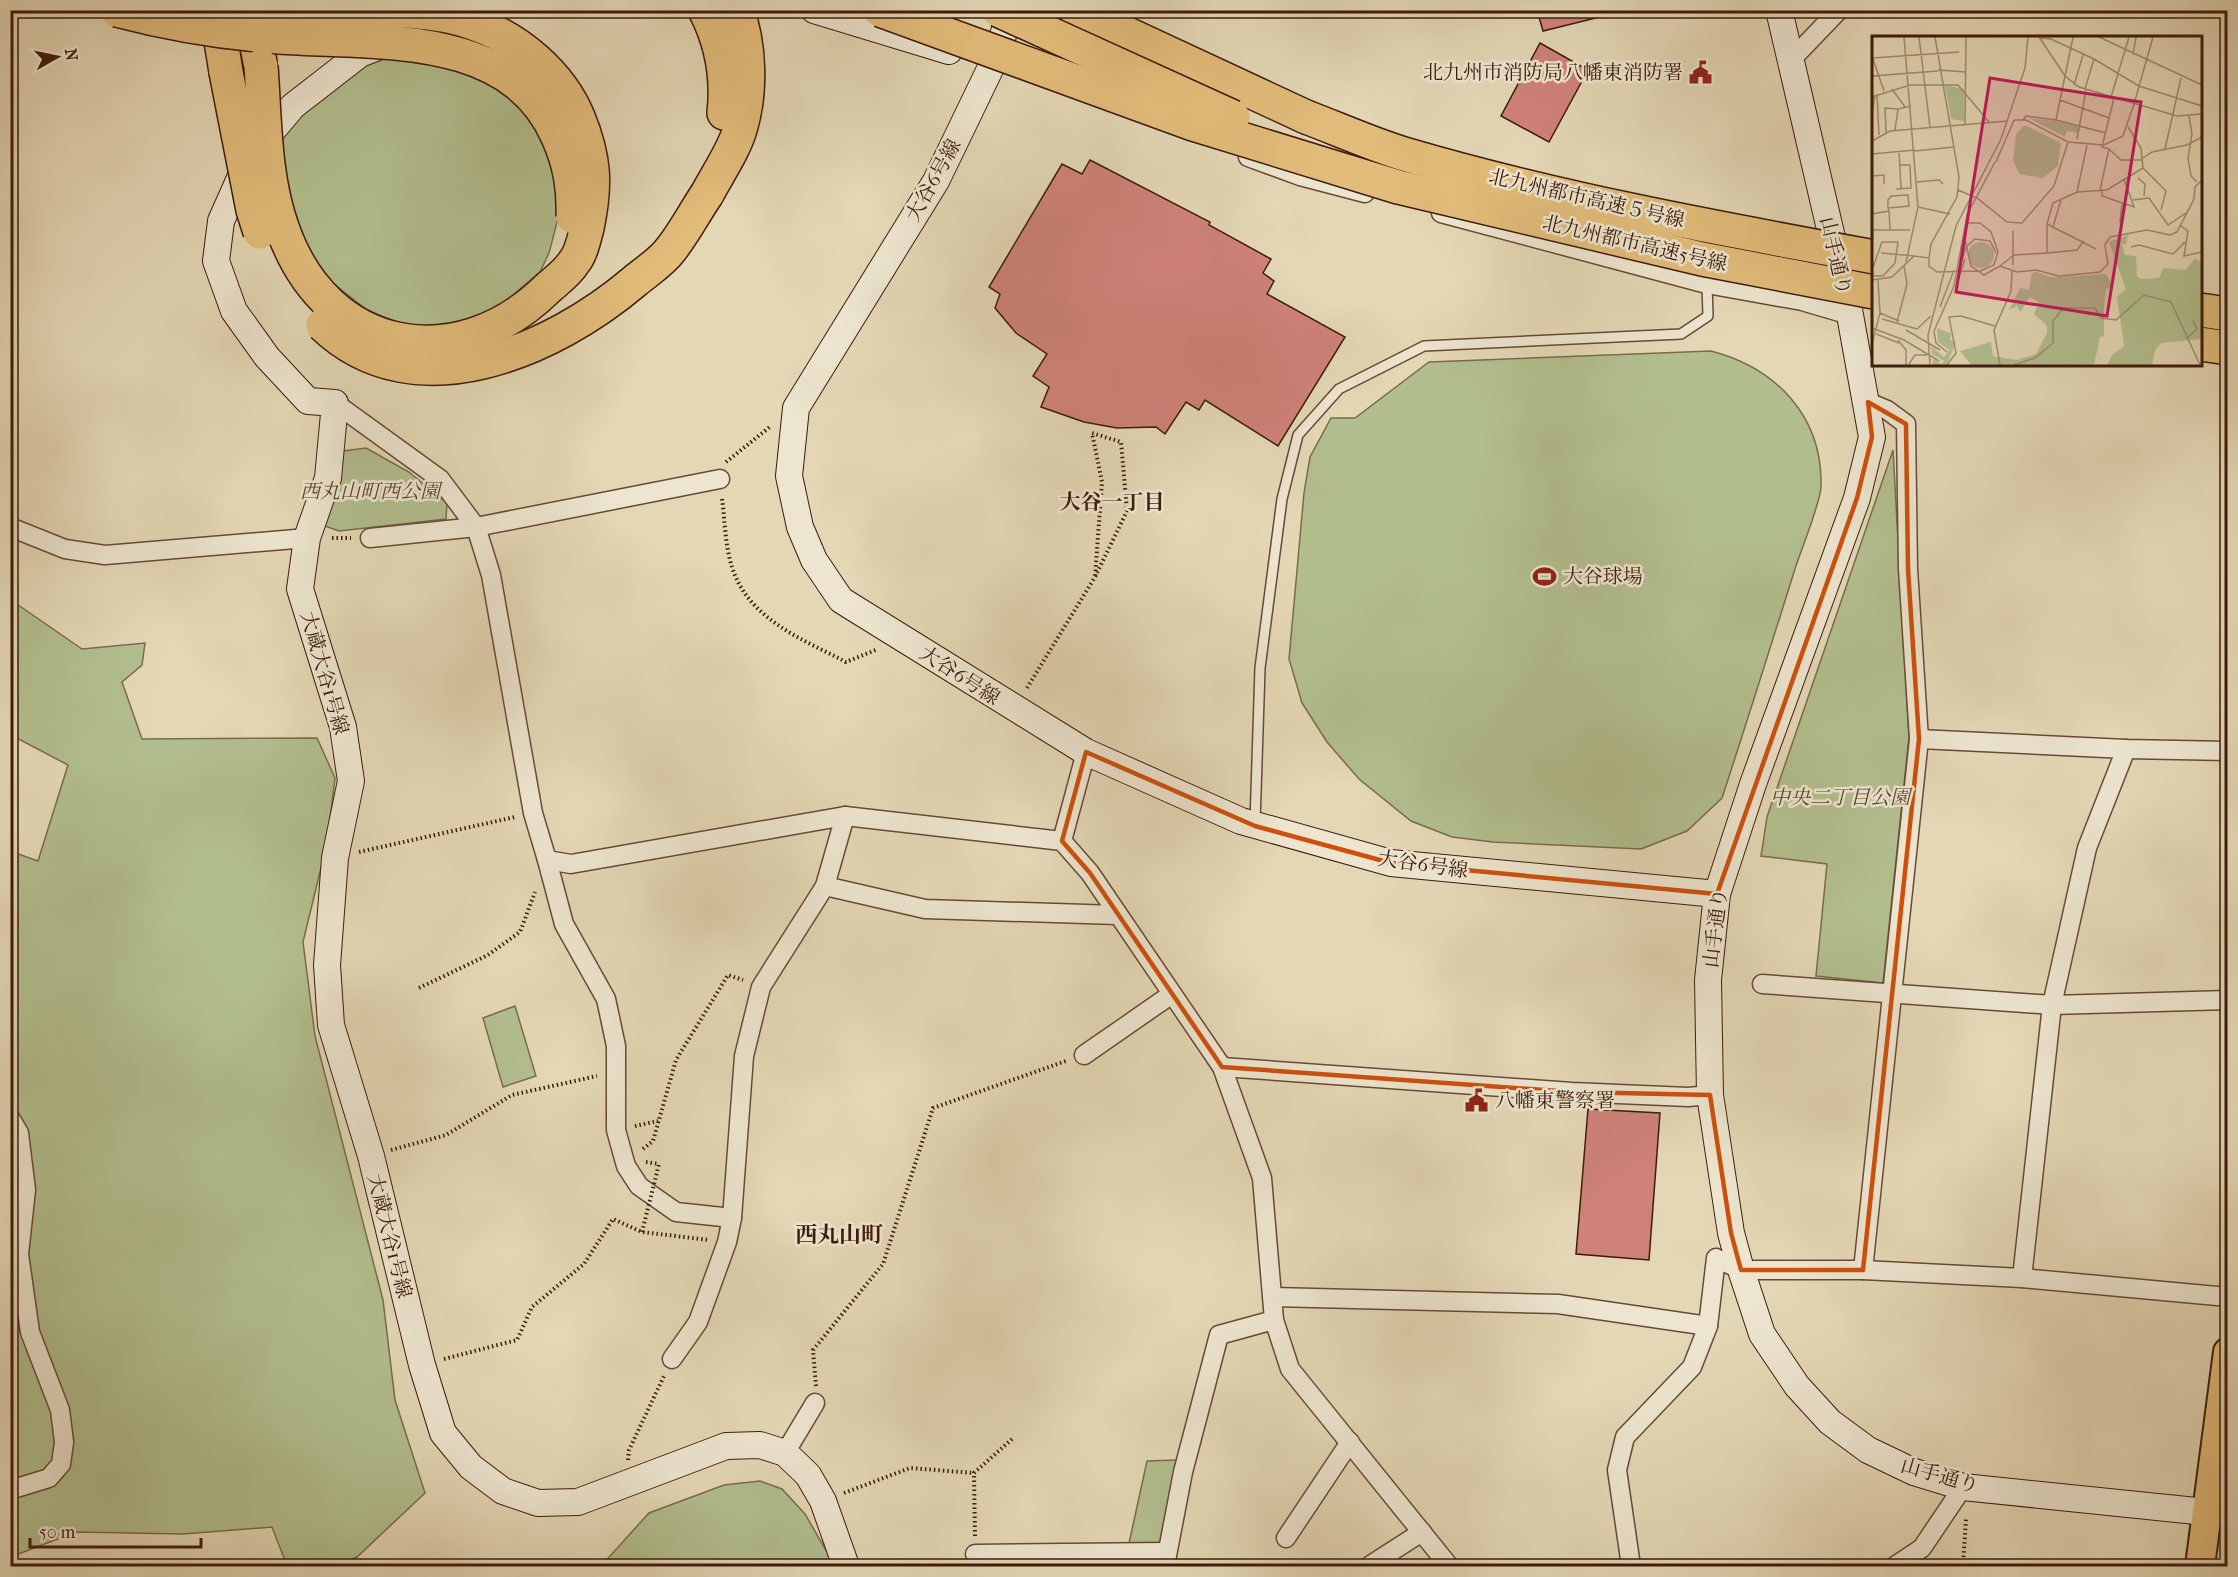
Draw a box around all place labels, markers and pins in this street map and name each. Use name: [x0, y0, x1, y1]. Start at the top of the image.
public building icon: 北九州市消防局八幡東消防署: [1688, 59, 1714, 85]
place label: 北九州市消防局八幡東消防署: [1423, 61, 1683, 84]
sports icon: 大谷球場: [1532, 563, 1558, 589]
place label: 大谷球場: [1563, 565, 1643, 588]
public building icon: 八幡東警察署: [1464, 1087, 1490, 1113]
place label: 八幡東警察署: [1495, 1089, 1615, 1112]

